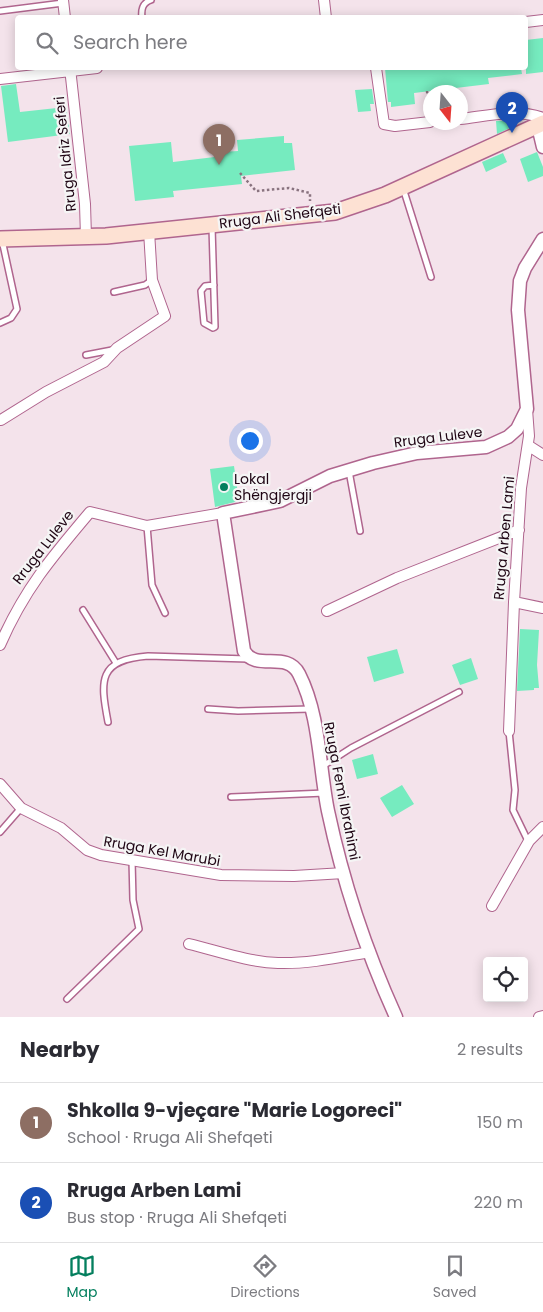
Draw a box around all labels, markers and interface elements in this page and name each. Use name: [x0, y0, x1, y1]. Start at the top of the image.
search box: [15, 15, 528, 70]
icon: search: [33, 29, 61, 57]
text: Search here: [73, 29, 187, 56]
north arrow: [423, 85, 468, 130]
pin: 2: [496, 92, 528, 133]
street label: Rruga Idriz Seferi: [49, 95, 81, 213]
pin: 1: [203, 124, 235, 165]
street label: Rruga Ali Shefqeti: [218, 199, 342, 233]
street label: Rruga Luleve: [393, 422, 484, 452]
your location: [237, 428, 263, 454]
place label: Lokal Shëngjergji: [234, 469, 312, 505]
street label: Rruga Arben Lami: [489, 475, 519, 601]
marker: Lokal Shëngjergji: [218, 481, 230, 493]
street label: Rruga Luleve: [8, 506, 78, 588]
street label: Rruga Femi Ibrahimi: [319, 720, 365, 862]
street label: Rruga Kel Marubi: [102, 831, 222, 871]
map controls: [483, 957, 528, 1002]
button: locate: [483, 957, 528, 1002]
text: Nearby: [20, 1035, 100, 1064]
text: 2 results: [457, 1038, 523, 1061]
text: Shkolla 9-vjeçare "Marie Logoreci": [67, 1097, 402, 1124]
text: 1: [33, 1111, 39, 1134]
text: 150 m: [477, 1111, 523, 1134]
text: School · Rruga Ali Shefqeti: [67, 1126, 273, 1149]
text: Rruga Arben Lami: [67, 1177, 241, 1204]
text: 2: [31, 1191, 41, 1214]
text: 220 m: [474, 1191, 523, 1214]
text: Bus stop · Rruga Ali Shefqeti: [67, 1206, 287, 1229]
tab: Map: [66, 1252, 97, 1303]
tab: Directions: [230, 1252, 300, 1303]
tab: Saved: [433, 1252, 477, 1303]

